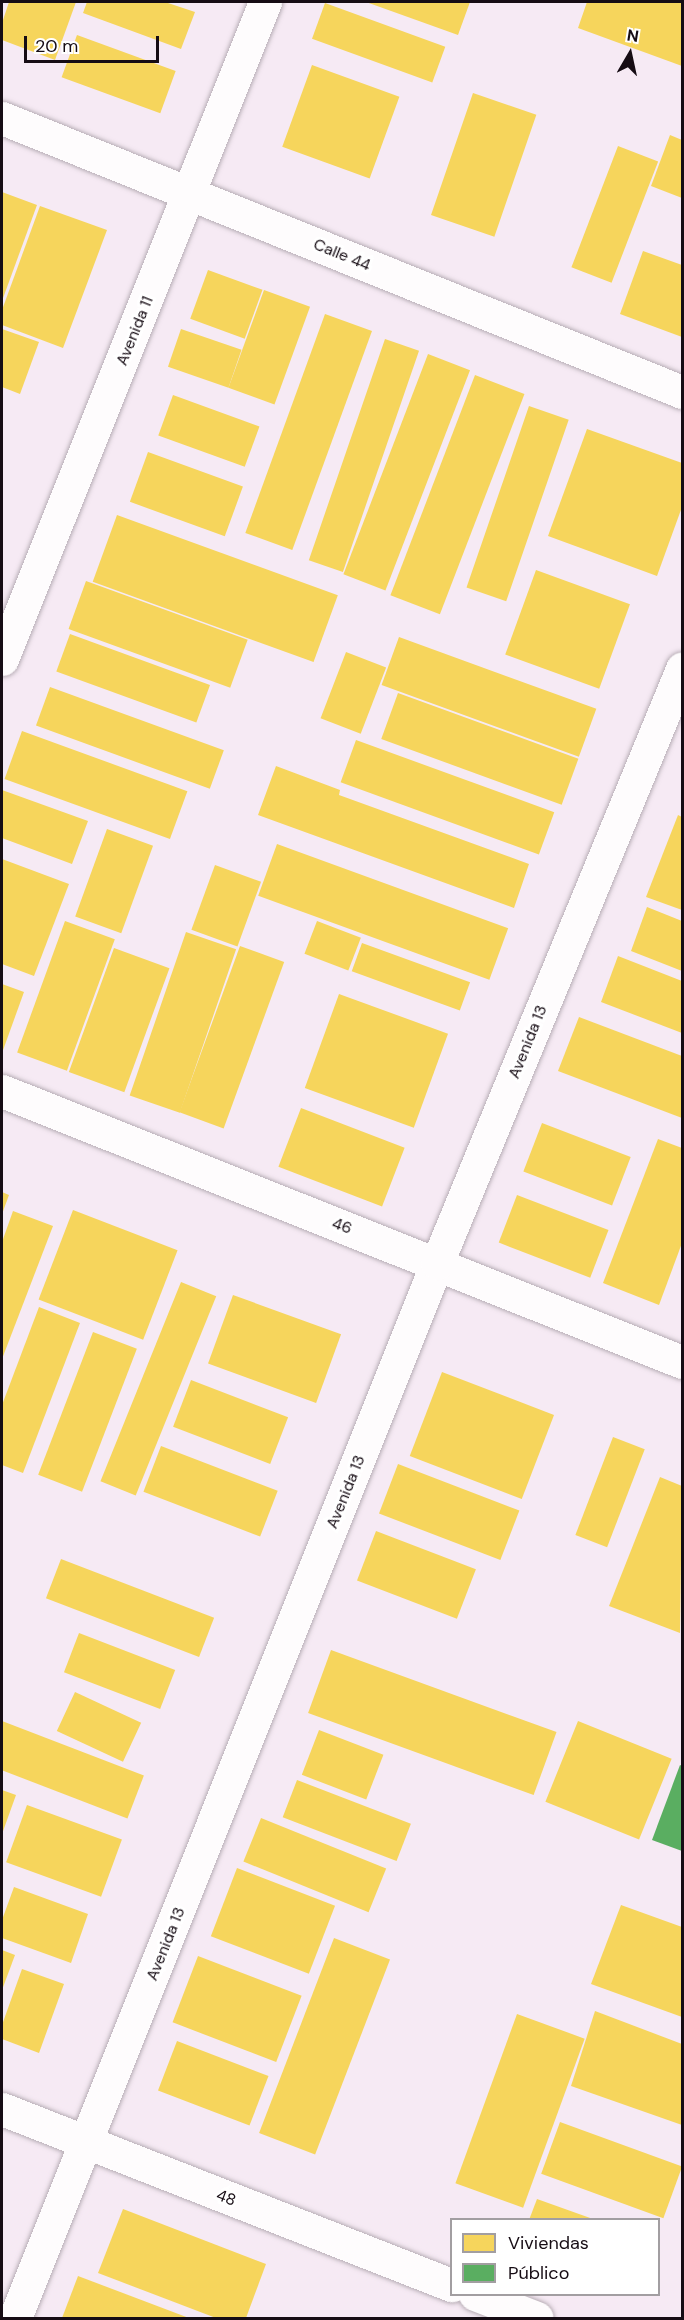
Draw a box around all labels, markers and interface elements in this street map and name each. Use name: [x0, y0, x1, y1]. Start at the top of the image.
scale bar: [27, 24, 162, 62]
north arrow: [600, 24, 660, 84]
text: N: [625, 24, 640, 47]
text: 20 m: [35, 34, 78, 58]
street label: Calle 44: [311, 235, 373, 275]
street label: Avenida 11: [112, 294, 158, 368]
street label: Avenida 13: [505, 1003, 551, 1081]
street label: 46: [329, 1213, 355, 1239]
street label: Avenida 13: [323, 1453, 369, 1531]
street label: Avenida 13: [143, 1905, 189, 1983]
street label: 48: [213, 2186, 239, 2210]
legend: [450, 2218, 660, 2296]
text: Viviendas: [508, 2231, 589, 2255]
text: Público: [508, 2261, 569, 2285]

